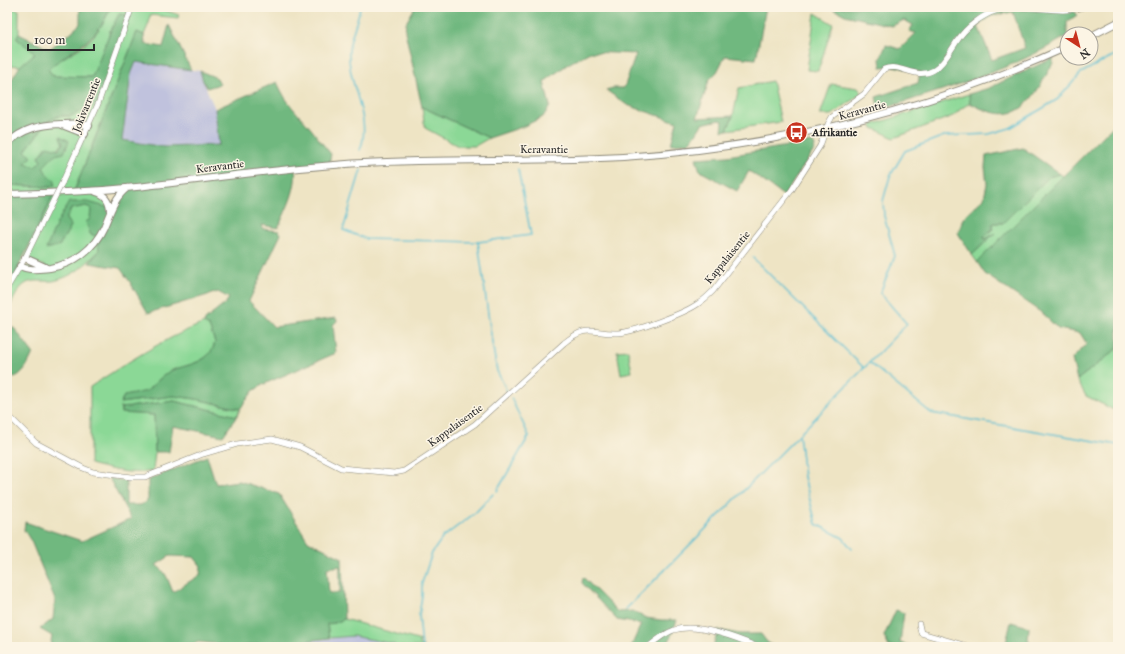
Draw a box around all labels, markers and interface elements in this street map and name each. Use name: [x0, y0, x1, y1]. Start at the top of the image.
scale bar: [28, 26, 94, 52]
north arrow: [1059, 26, 1099, 66]
text: 100 m: [34, 33, 65, 47]
text: N: [1076, 46, 1092, 62]
street label: Jokivarrentie: [69, 76, 104, 136]
street label: Keravantie: [837, 98, 887, 123]
bus stop icon: Afrikantie: [783, 119, 809, 145]
place label: Afrikantie: [811, 126, 858, 139]
street label: Keravantie: [520, 143, 569, 156]
street label: Keravantie: [195, 157, 245, 176]
street label: Kappalaisentie: [702, 228, 753, 287]
street label: Kappalaisentie: [425, 401, 486, 450]

